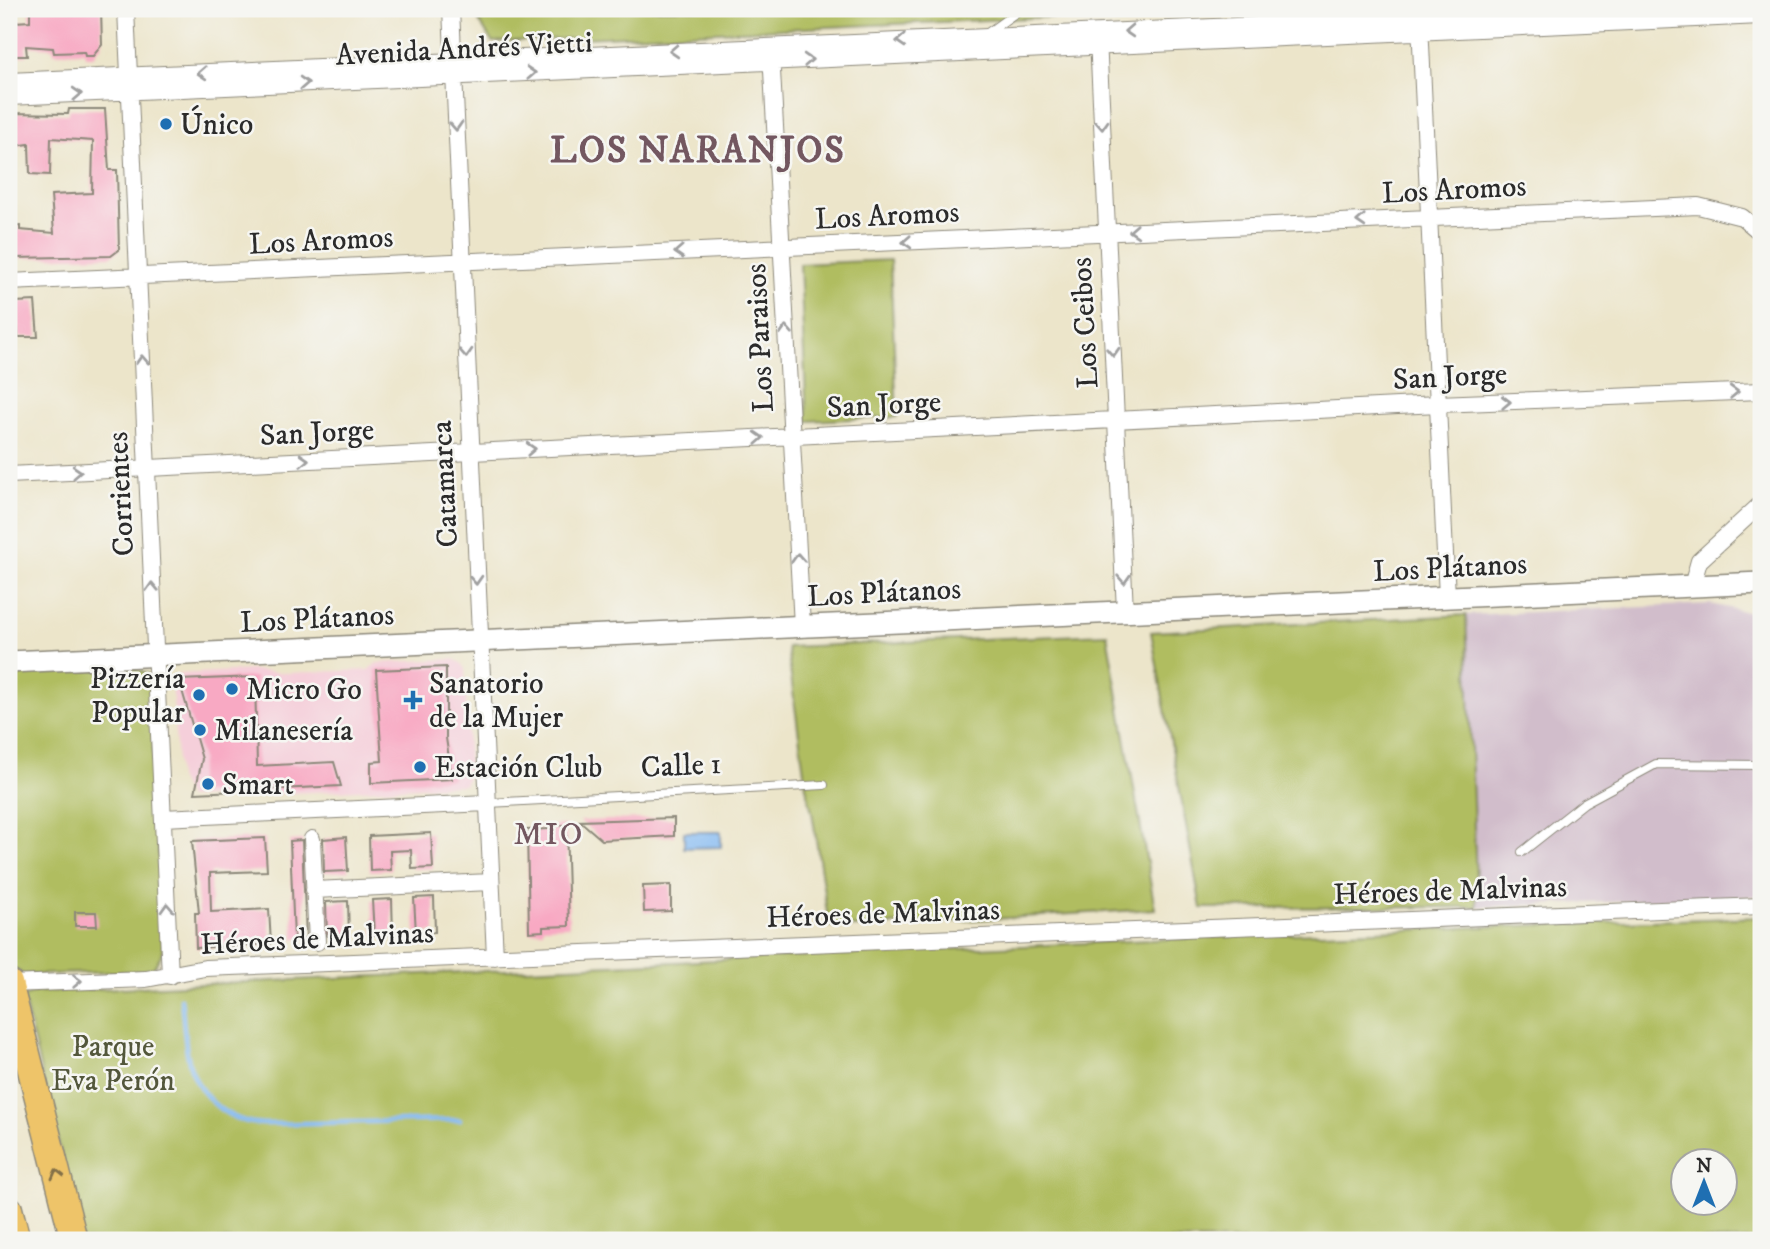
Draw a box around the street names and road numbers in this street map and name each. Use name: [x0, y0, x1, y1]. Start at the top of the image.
street label: Avenida Andrés Vietti: [335, 24, 593, 75]
street label: Los Aromos: [1381, 168, 1527, 213]
street label: Los Aromos: [814, 194, 960, 239]
street label: Los Aromos: [248, 219, 394, 264]
street label: Los Ceibos: [1064, 256, 1107, 390]
street label: Los Paraisos: [738, 263, 783, 413]
street label: San Jorge: [1392, 356, 1508, 399]
street label: San Jorge: [826, 384, 942, 427]
street label: San Jorge: [259, 412, 375, 455]
street label: Catamarca: [424, 419, 467, 548]
street label: Corrientes: [100, 431, 143, 557]
street label: Los Plátanos: [1372, 546, 1528, 591]
street label: Los Plátanos: [806, 571, 962, 616]
street label: Los Plátanos: [239, 597, 395, 642]
street label: Calle 1: [640, 746, 722, 787]
street label: Héroes de Malvinas: [1333, 869, 1568, 914]
street label: Héroes de Malvinas: [766, 892, 1001, 937]
street label: Héroes de Malvinas: [199, 915, 435, 964]

